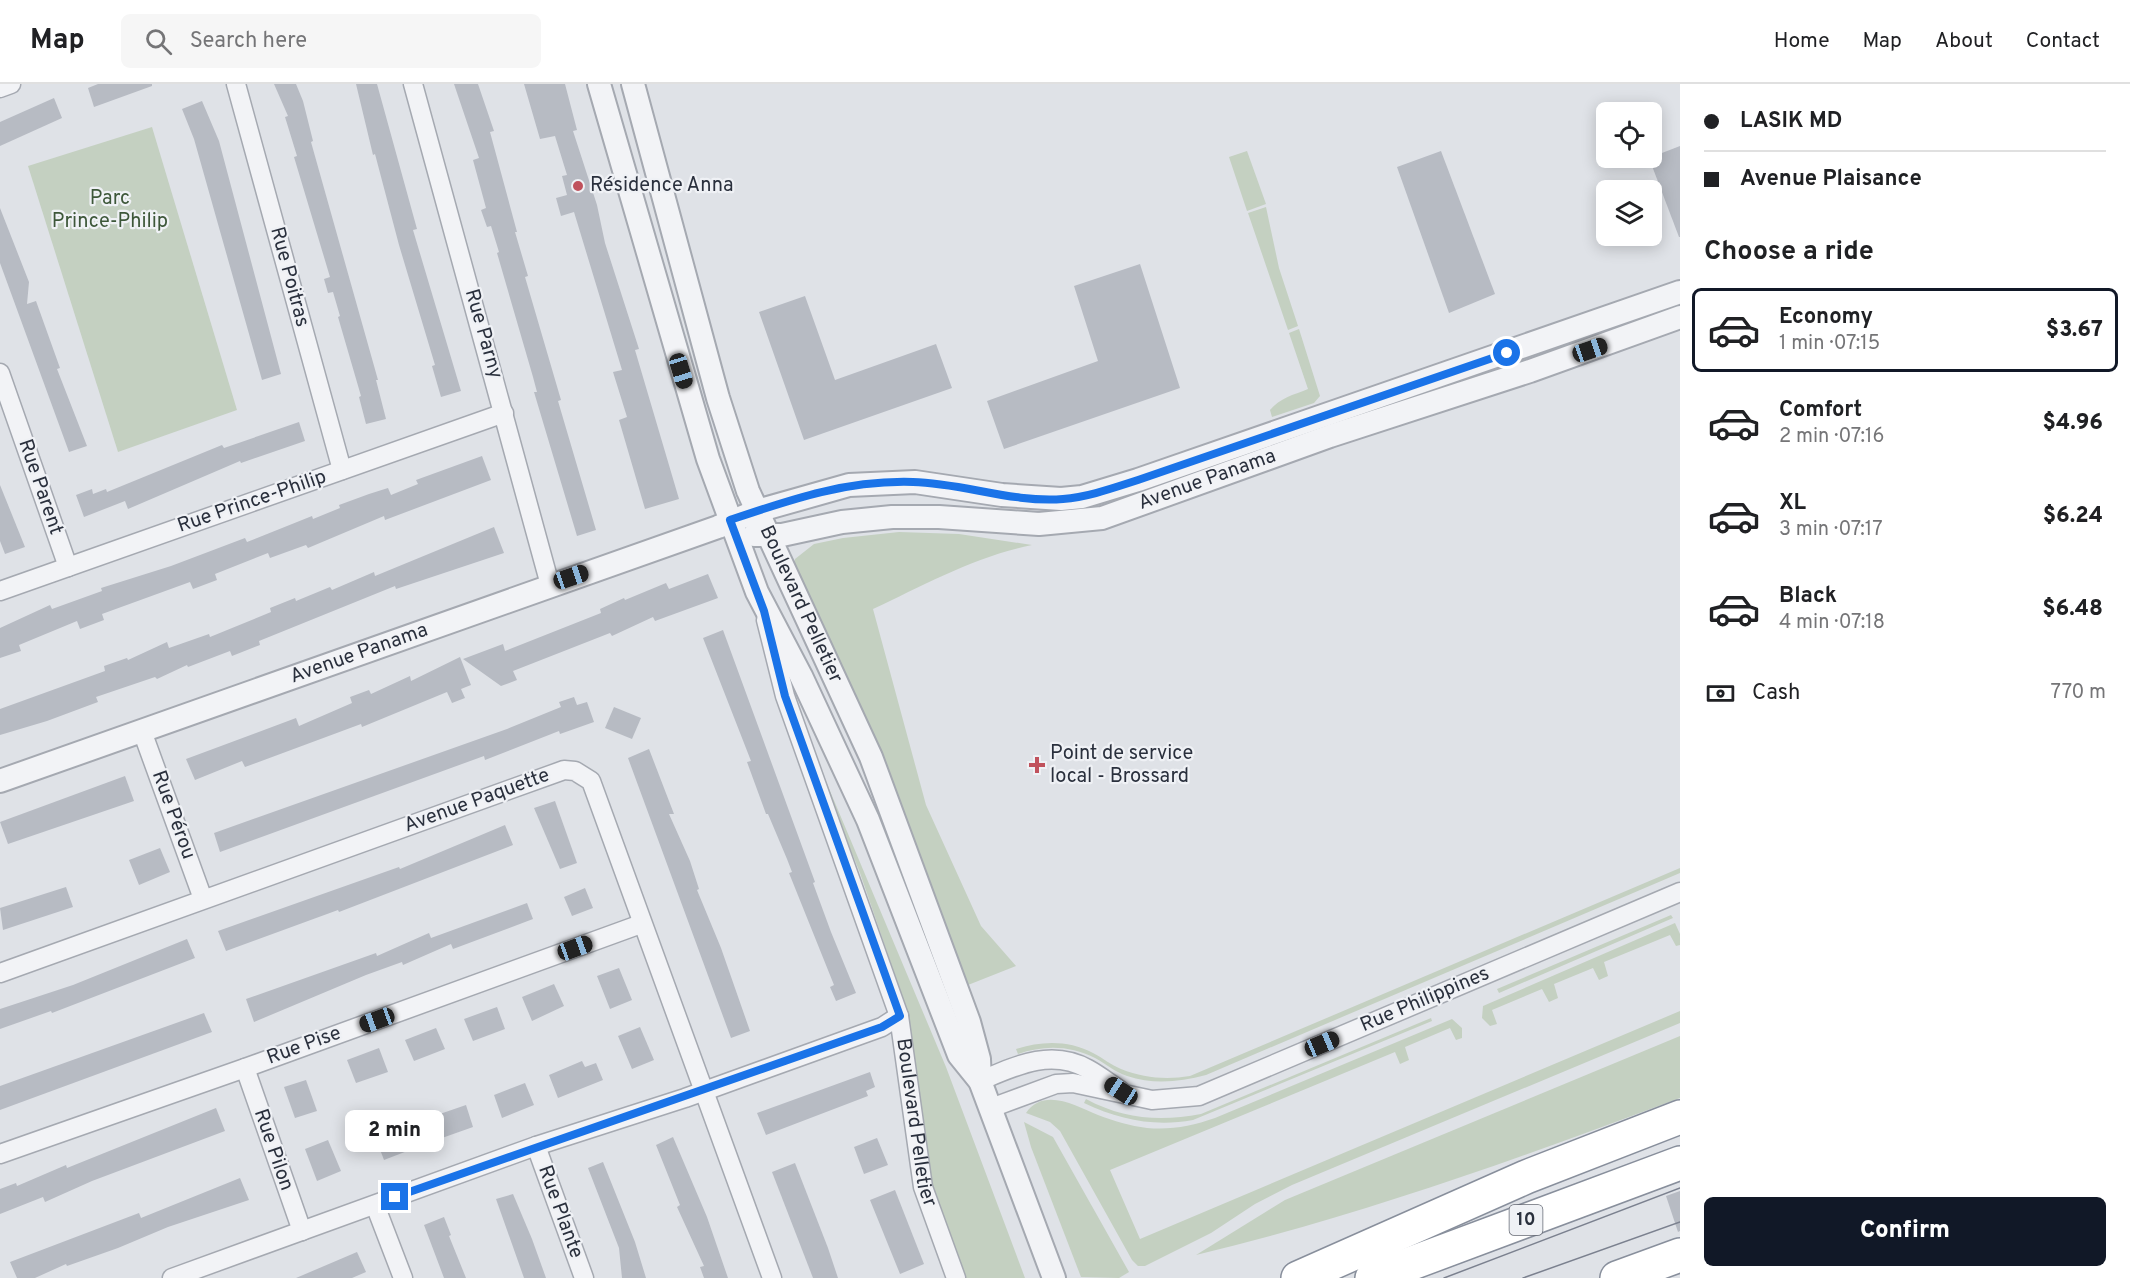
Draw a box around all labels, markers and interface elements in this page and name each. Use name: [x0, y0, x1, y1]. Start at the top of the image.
search box: [121, 14, 541, 68]
text: Map: [30, 23, 85, 59]
icon: search: [142, 25, 175, 58]
text: Search here: [190, 28, 307, 55]
text: Home: [1774, 28, 1830, 55]
text: Map: [1863, 28, 1902, 55]
text: About: [1935, 28, 1993, 55]
text: Contact: [2026, 28, 2100, 55]
map controls: [1596, 102, 1662, 246]
button: locate: [1596, 102, 1662, 168]
text: LASIK MD: [1740, 108, 1842, 135]
text: Avenue Plaisance: [1740, 166, 1922, 193]
place label: Résidence Anna: [590, 173, 734, 199]
marker: Résidence Anna: [571, 179, 585, 193]
button: layers: [1596, 180, 1662, 246]
park label: Parc Prince-Philip: [52, 186, 168, 235]
street label: Rue Poitras: [263, 224, 315, 330]
text: Choose a ride: [1704, 235, 1874, 269]
street label: Rue Parny: [458, 286, 508, 382]
icon: car: [1707, 303, 1761, 357]
text: Economy: [1779, 304, 1873, 331]
text: $3.67: [2046, 317, 2103, 344]
text: 1 min · 07:15: [1779, 331, 1880, 357]
car: [1570, 336, 1610, 364]
route start: [1493, 339, 1520, 366]
car: [667, 351, 695, 391]
icon: car: [1707, 396, 1761, 450]
text: Comfort: [1779, 397, 1862, 424]
text: $4.96: [2043, 410, 2103, 437]
text: 2 min · 07:16: [1779, 424, 1884, 450]
street label: Rue Parent: [12, 436, 68, 538]
street label: Avenue Panama: [1135, 443, 1280, 517]
street label: Rue Prince-Philip: [174, 464, 330, 540]
icon: car: [1707, 489, 1761, 543]
text: XL: [1779, 490, 1806, 517]
text: $6.24: [2043, 503, 2103, 530]
text: 3 min · 07:17: [1779, 517, 1883, 543]
street label: Boulevard Pelletier: [753, 521, 848, 688]
car: [551, 563, 591, 591]
icon: car: [1707, 582, 1761, 636]
text: Black: [1779, 583, 1837, 610]
text: $6.48: [2042, 596, 2103, 623]
text: 4 min · 07:18: [1779, 610, 1885, 636]
street label: Avenue Panama: [287, 618, 432, 690]
icon: cash: [1704, 677, 1737, 710]
text: Cash: [1752, 680, 1801, 707]
text: 770 m: [2051, 680, 2106, 706]
place label: Point de service local - Brossard: [1050, 741, 1193, 790]
marker: Point de service local - Brossard: [1028, 756, 1046, 774]
street label: Avenue Paquette: [401, 763, 553, 839]
street label: Rue Pérou: [145, 767, 201, 863]
car: [555, 933, 595, 963]
street label: Rue Philippines: [1356, 961, 1494, 1039]
car: [357, 1005, 397, 1035]
street label: Rue Pise: [263, 1021, 345, 1071]
car: [1302, 1029, 1342, 1059]
street label: Boulevard Pelletier: [889, 1037, 942, 1211]
car: [1101, 1074, 1141, 1108]
street label: Rue Pilon: [247, 1106, 299, 1194]
callout: 2 min: [346, 1110, 444, 1152]
text: 2 min: [368, 1118, 421, 1144]
street label: Rue Plante: [531, 1162, 589, 1262]
route end: [381, 1183, 408, 1210]
button: Confirm: [1704, 1197, 2106, 1266]
road number: 10: [1510, 1205, 1543, 1235]

